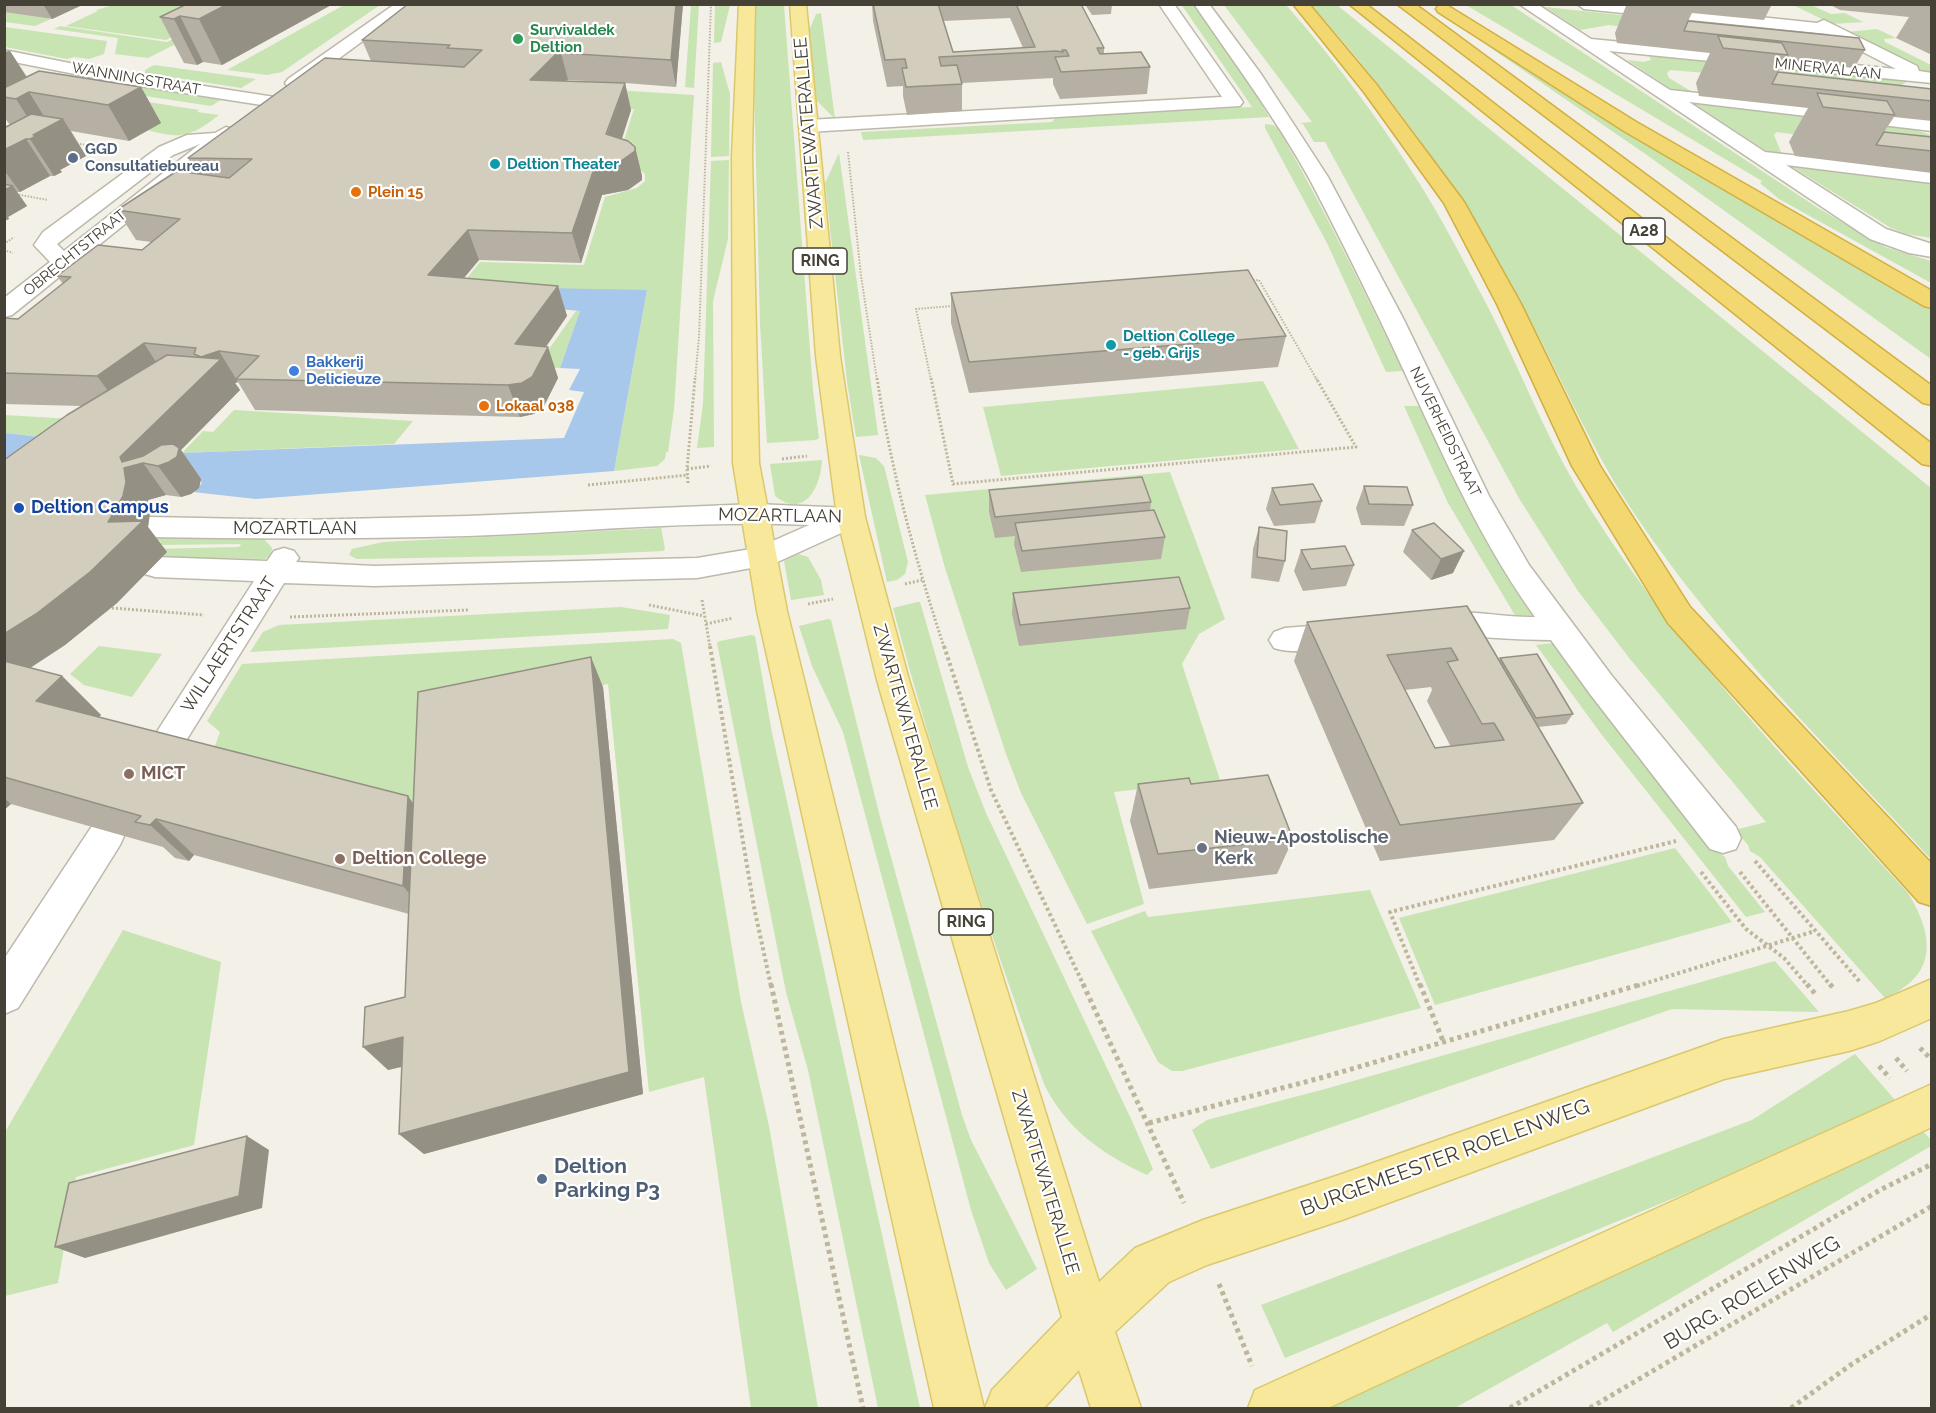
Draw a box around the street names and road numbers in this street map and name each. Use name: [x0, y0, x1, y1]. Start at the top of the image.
street label: ZWARTEWATERALLEE: [790, 36, 828, 230]
street label: MINERVALAAN: [1774, 54, 1882, 84]
street label: WANNINGSTRAAT: [70, 59, 202, 99]
street label: OBRECHTSTRAAT: [20, 206, 130, 300]
road number: A28: [1623, 218, 1665, 244]
road number: RING: [793, 248, 847, 274]
street label: NIJVERHEIDSTRAAT: [1406, 364, 1484, 500]
street label: MOZARTLAAN: [718, 504, 842, 528]
street label: MOZARTLAAN: [233, 518, 357, 540]
street label: WILLAERTSTRAAT: [177, 573, 281, 717]
street label: ZWARTEWATERALLEE: [868, 622, 942, 812]
road number: RING: [939, 909, 993, 935]
street label: ZWARTEWATERALLEE: [1007, 1087, 1083, 1277]
street label: BURGEMEESTER ROELENWEG: [1297, 1094, 1593, 1222]
street label: BURG. ROELENWEG: [1659, 1230, 1845, 1356]

